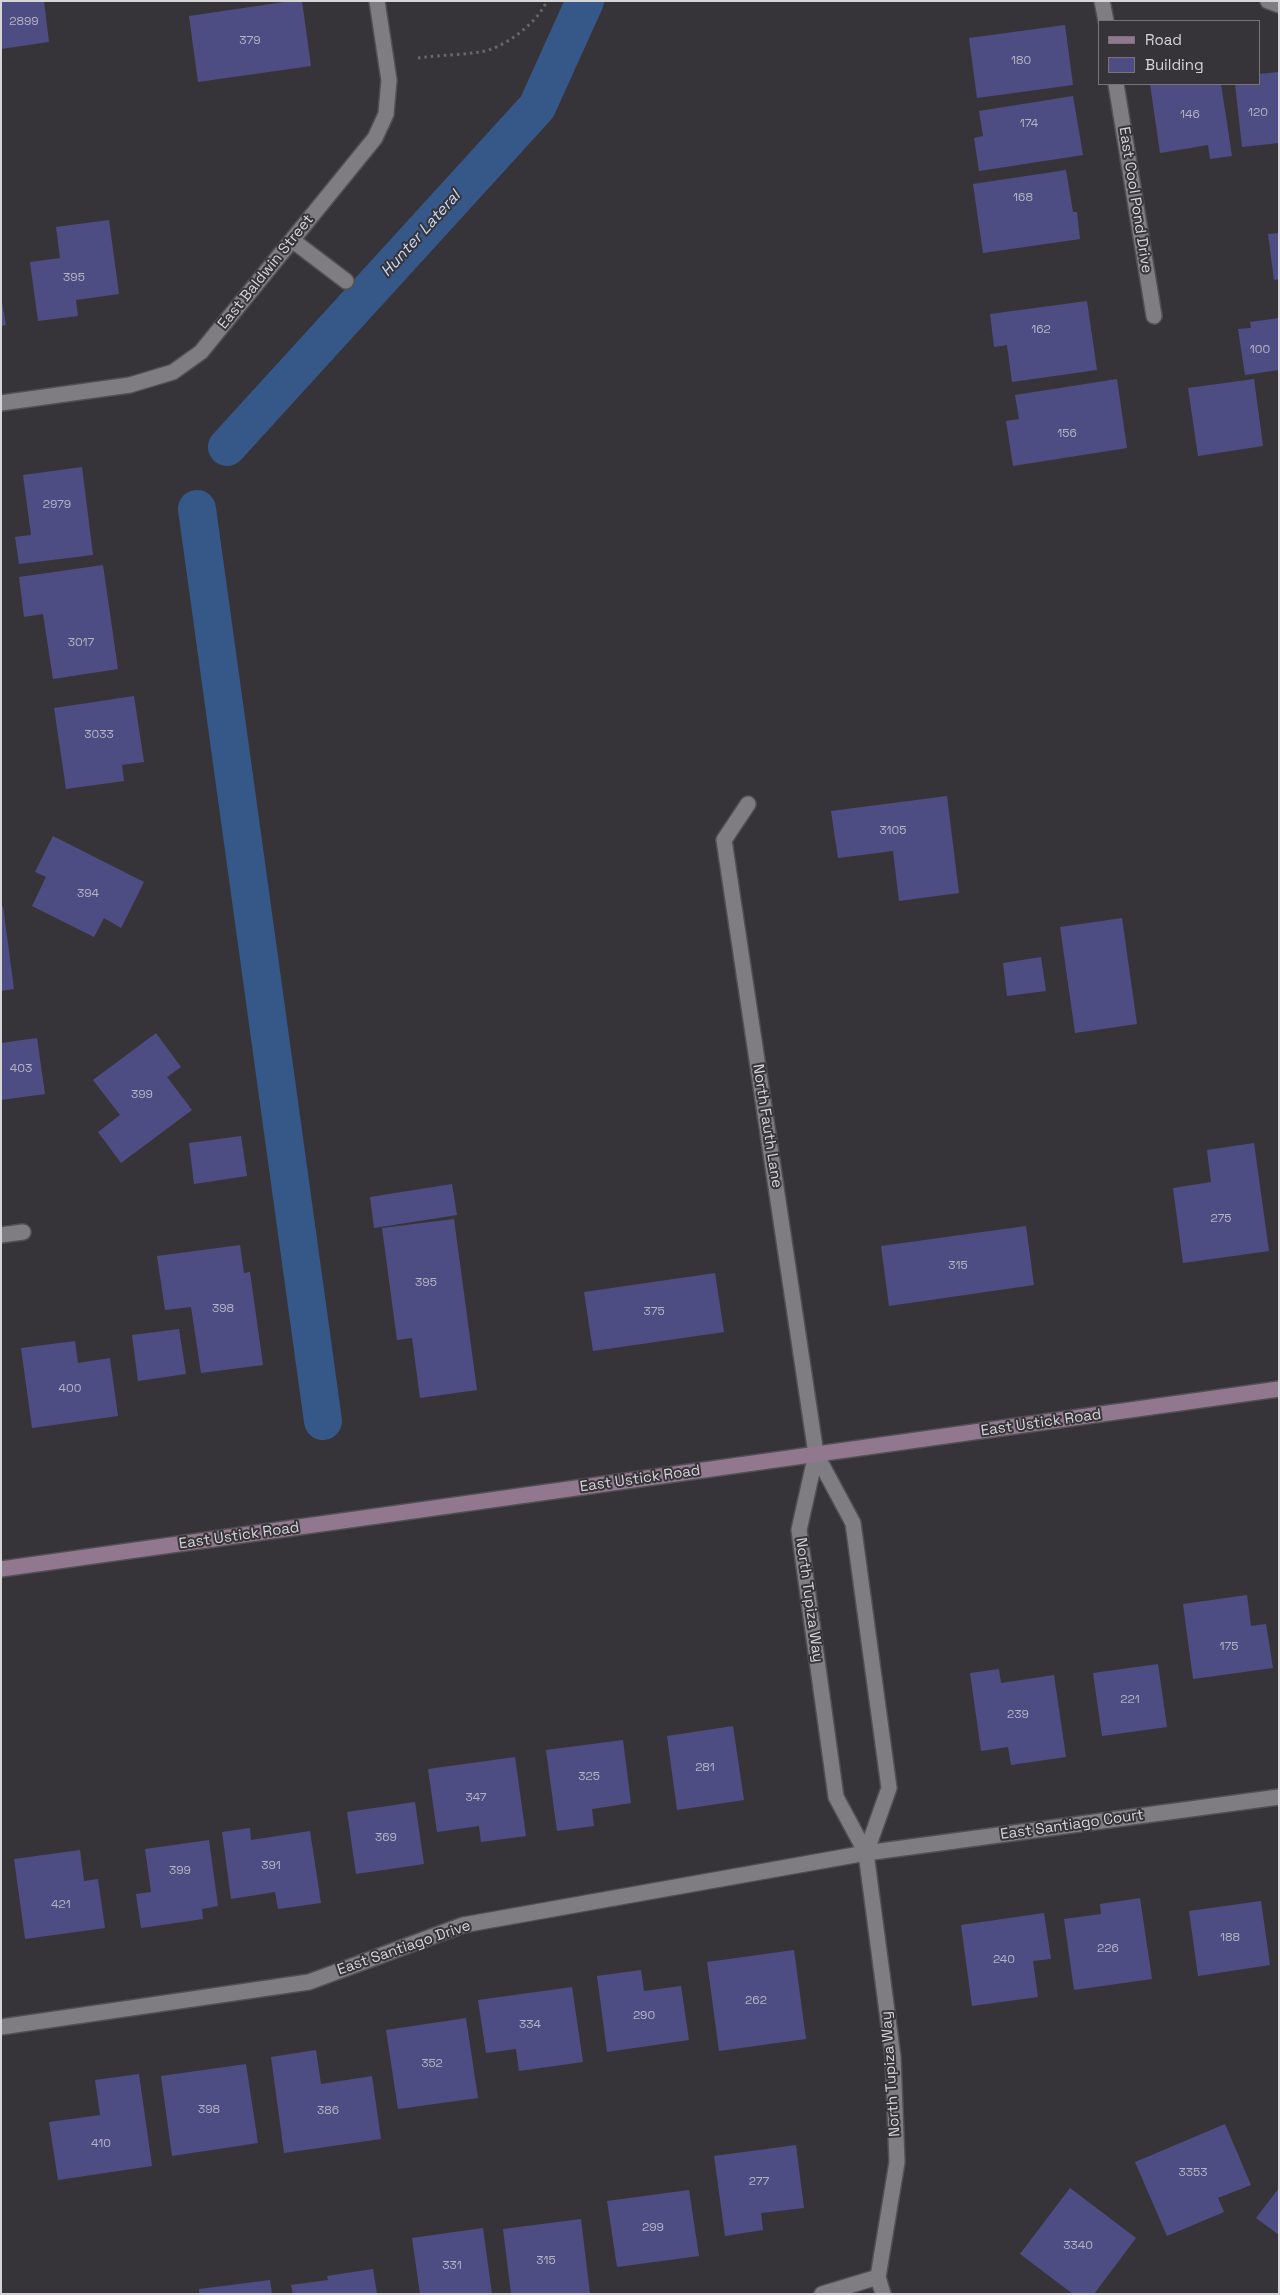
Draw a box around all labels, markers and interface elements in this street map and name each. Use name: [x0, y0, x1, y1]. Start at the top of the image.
house number: 2899: [9, 15, 39, 29]
legend: [1098, 20, 1260, 85]
text: Road: [1145, 30, 1182, 49]
house number: 379: [239, 34, 261, 48]
house number: 180: [1011, 54, 1031, 68]
text: Building: [1145, 55, 1204, 74]
house number: 120: [1248, 106, 1268, 120]
house number: 146: [1180, 108, 1200, 122]
house number: 174: [1020, 117, 1038, 131]
street label: East Cool Pond Drive: [1115, 126, 1155, 274]
water label: Hunter Lateral: [377, 187, 465, 281]
house number: 168: [1013, 191, 1033, 205]
street label: East Baldwin Street: [214, 211, 318, 333]
house number: 395: [63, 271, 85, 285]
house number: 162: [1031, 323, 1051, 337]
house number: 100: [1250, 343, 1270, 357]
house number: 156: [1057, 427, 1077, 441]
house number: 2979: [43, 498, 71, 512]
house number: 3017: [68, 636, 94, 650]
house number: 3033: [84, 728, 114, 742]
house number: 3105: [880, 824, 906, 838]
house number: 394: [77, 887, 99, 901]
house number: 403: [10, 1062, 32, 1076]
street label: North Fauth Lane: [748, 1063, 786, 1189]
house number: 399: [131, 1088, 153, 1102]
house number: 275: [1210, 1212, 1232, 1226]
house number: 315: [948, 1259, 968, 1273]
house number: 395: [415, 1276, 437, 1290]
house number: 398: [212, 1302, 234, 1316]
house number: 375: [643, 1305, 665, 1319]
house number: 400: [59, 1382, 81, 1396]
street label: East Ustick Road: [980, 1406, 1102, 1440]
street label: East Ustick Road: [579, 1462, 701, 1496]
street label: East Ustick Road: [178, 1519, 300, 1553]
street label: North Tupiza Way: [791, 1536, 827, 1664]
house number: 175: [1220, 1640, 1238, 1654]
house number: 221: [1120, 1693, 1140, 1707]
house number: 239: [1007, 1708, 1029, 1722]
house number: 281: [695, 1761, 715, 1775]
house number: 325: [578, 1770, 600, 1784]
house number: 347: [465, 1791, 487, 1805]
street label: East Santiago Court: [999, 1806, 1145, 1844]
house number: 369: [375, 1831, 397, 1845]
house number: 391: [261, 1859, 281, 1873]
house number: 399: [169, 1864, 191, 1878]
house number: 421: [51, 1898, 71, 1912]
street label: East Santiago Drive: [335, 1917, 473, 1979]
house number: 188: [1220, 1931, 1240, 1945]
house number: 226: [1097, 1942, 1119, 1956]
house number: 240: [993, 1953, 1015, 1967]
house number: 262: [745, 1994, 767, 2008]
house number: 290: [633, 2009, 655, 2023]
street label: North Tupiza Way: [878, 2011, 904, 2137]
house number: 334: [519, 2018, 541, 2032]
house number: 352: [421, 2057, 443, 2071]
house number: 398: [198, 2103, 220, 2117]
house number: 386: [317, 2104, 339, 2118]
house number: 410: [91, 2137, 111, 2151]
house number: 3353: [1179, 2166, 1207, 2180]
house number: 277: [749, 2175, 769, 2189]
house number: 299: [642, 2221, 664, 2235]
house number: 3340: [1063, 2239, 1093, 2253]
house number: 315: [536, 2254, 556, 2268]
house number: 331: [442, 2259, 462, 2273]

